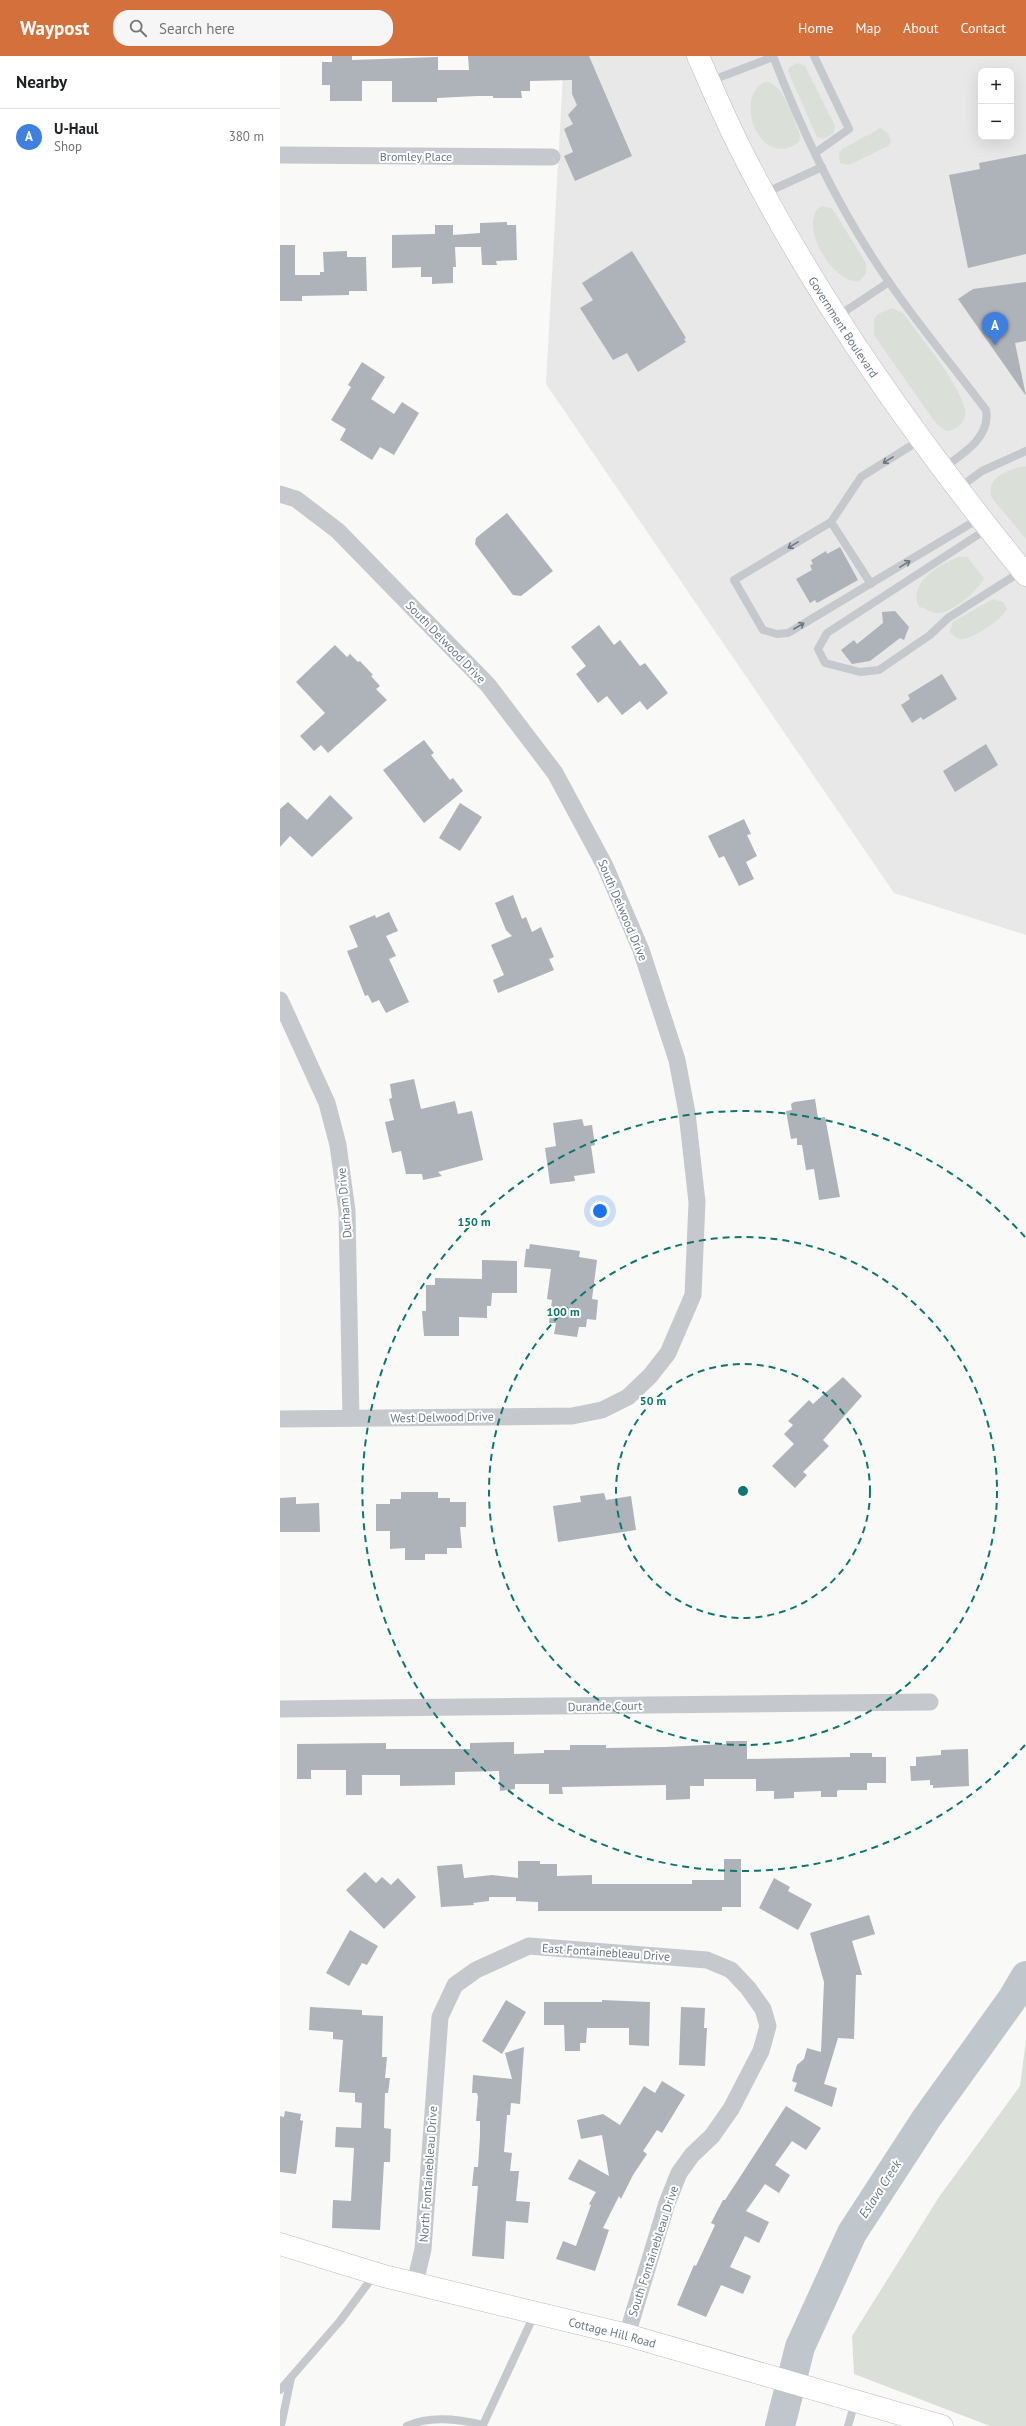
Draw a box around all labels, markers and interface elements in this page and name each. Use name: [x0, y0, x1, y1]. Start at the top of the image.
search box: [113, 10, 393, 46]
text: Waypost: [20, 16, 89, 40]
icon: search: [127, 17, 149, 39]
text: Search here: [159, 19, 235, 38]
text: Home: [798, 19, 833, 37]
text: Map: [855, 19, 881, 37]
text: About: [903, 19, 939, 37]
text: Contact: [961, 19, 1006, 37]
map controls: [978, 68, 1014, 140]
button: +: [978, 68, 1014, 104]
text: Nearby: [16, 71, 67, 93]
button: −: [978, 104, 1014, 140]
text: U-Haul: [54, 119, 99, 138]
text: A: [25, 128, 33, 145]
text: 380 m: [229, 128, 264, 145]
text: Shop: [54, 138, 82, 155]
street label: Bromley Place: [380, 149, 452, 164]
street label: Government Boulevard: [806, 273, 882, 380]
pin: A: [982, 312, 1008, 345]
one-way arrow: [882, 457, 894, 465]
one-way arrow: [787, 541, 799, 549]
one-way arrow: [899, 559, 911, 567]
street label: South Delwood Drive: [403, 598, 489, 686]
one-way arrow: [793, 622, 804, 630]
street label: South Delwood Drive: [595, 857, 651, 963]
street label: Durham Drive: [333, 1167, 355, 1239]
your location: [590, 1201, 610, 1221]
text: 150 m: [457, 1214, 491, 1229]
text: 100 m: [546, 1304, 580, 1319]
text: 50 m: [640, 1393, 666, 1408]
street label: West Delwood Drive: [390, 1409, 494, 1425]
centre of rings: [736, 1484, 750, 1498]
street label: Durande Court: [568, 1698, 642, 1714]
street label: East Fontainebleau Drive: [541, 1940, 671, 1964]
street label: North Fontainebleau Drive: [416, 2105, 440, 2243]
water label: Eslava Creek: [855, 2156, 906, 2221]
street label: South Fontainebleau Drive: [625, 2184, 681, 2318]
street label: Cottage Hill Road: [567, 2314, 658, 2351]

